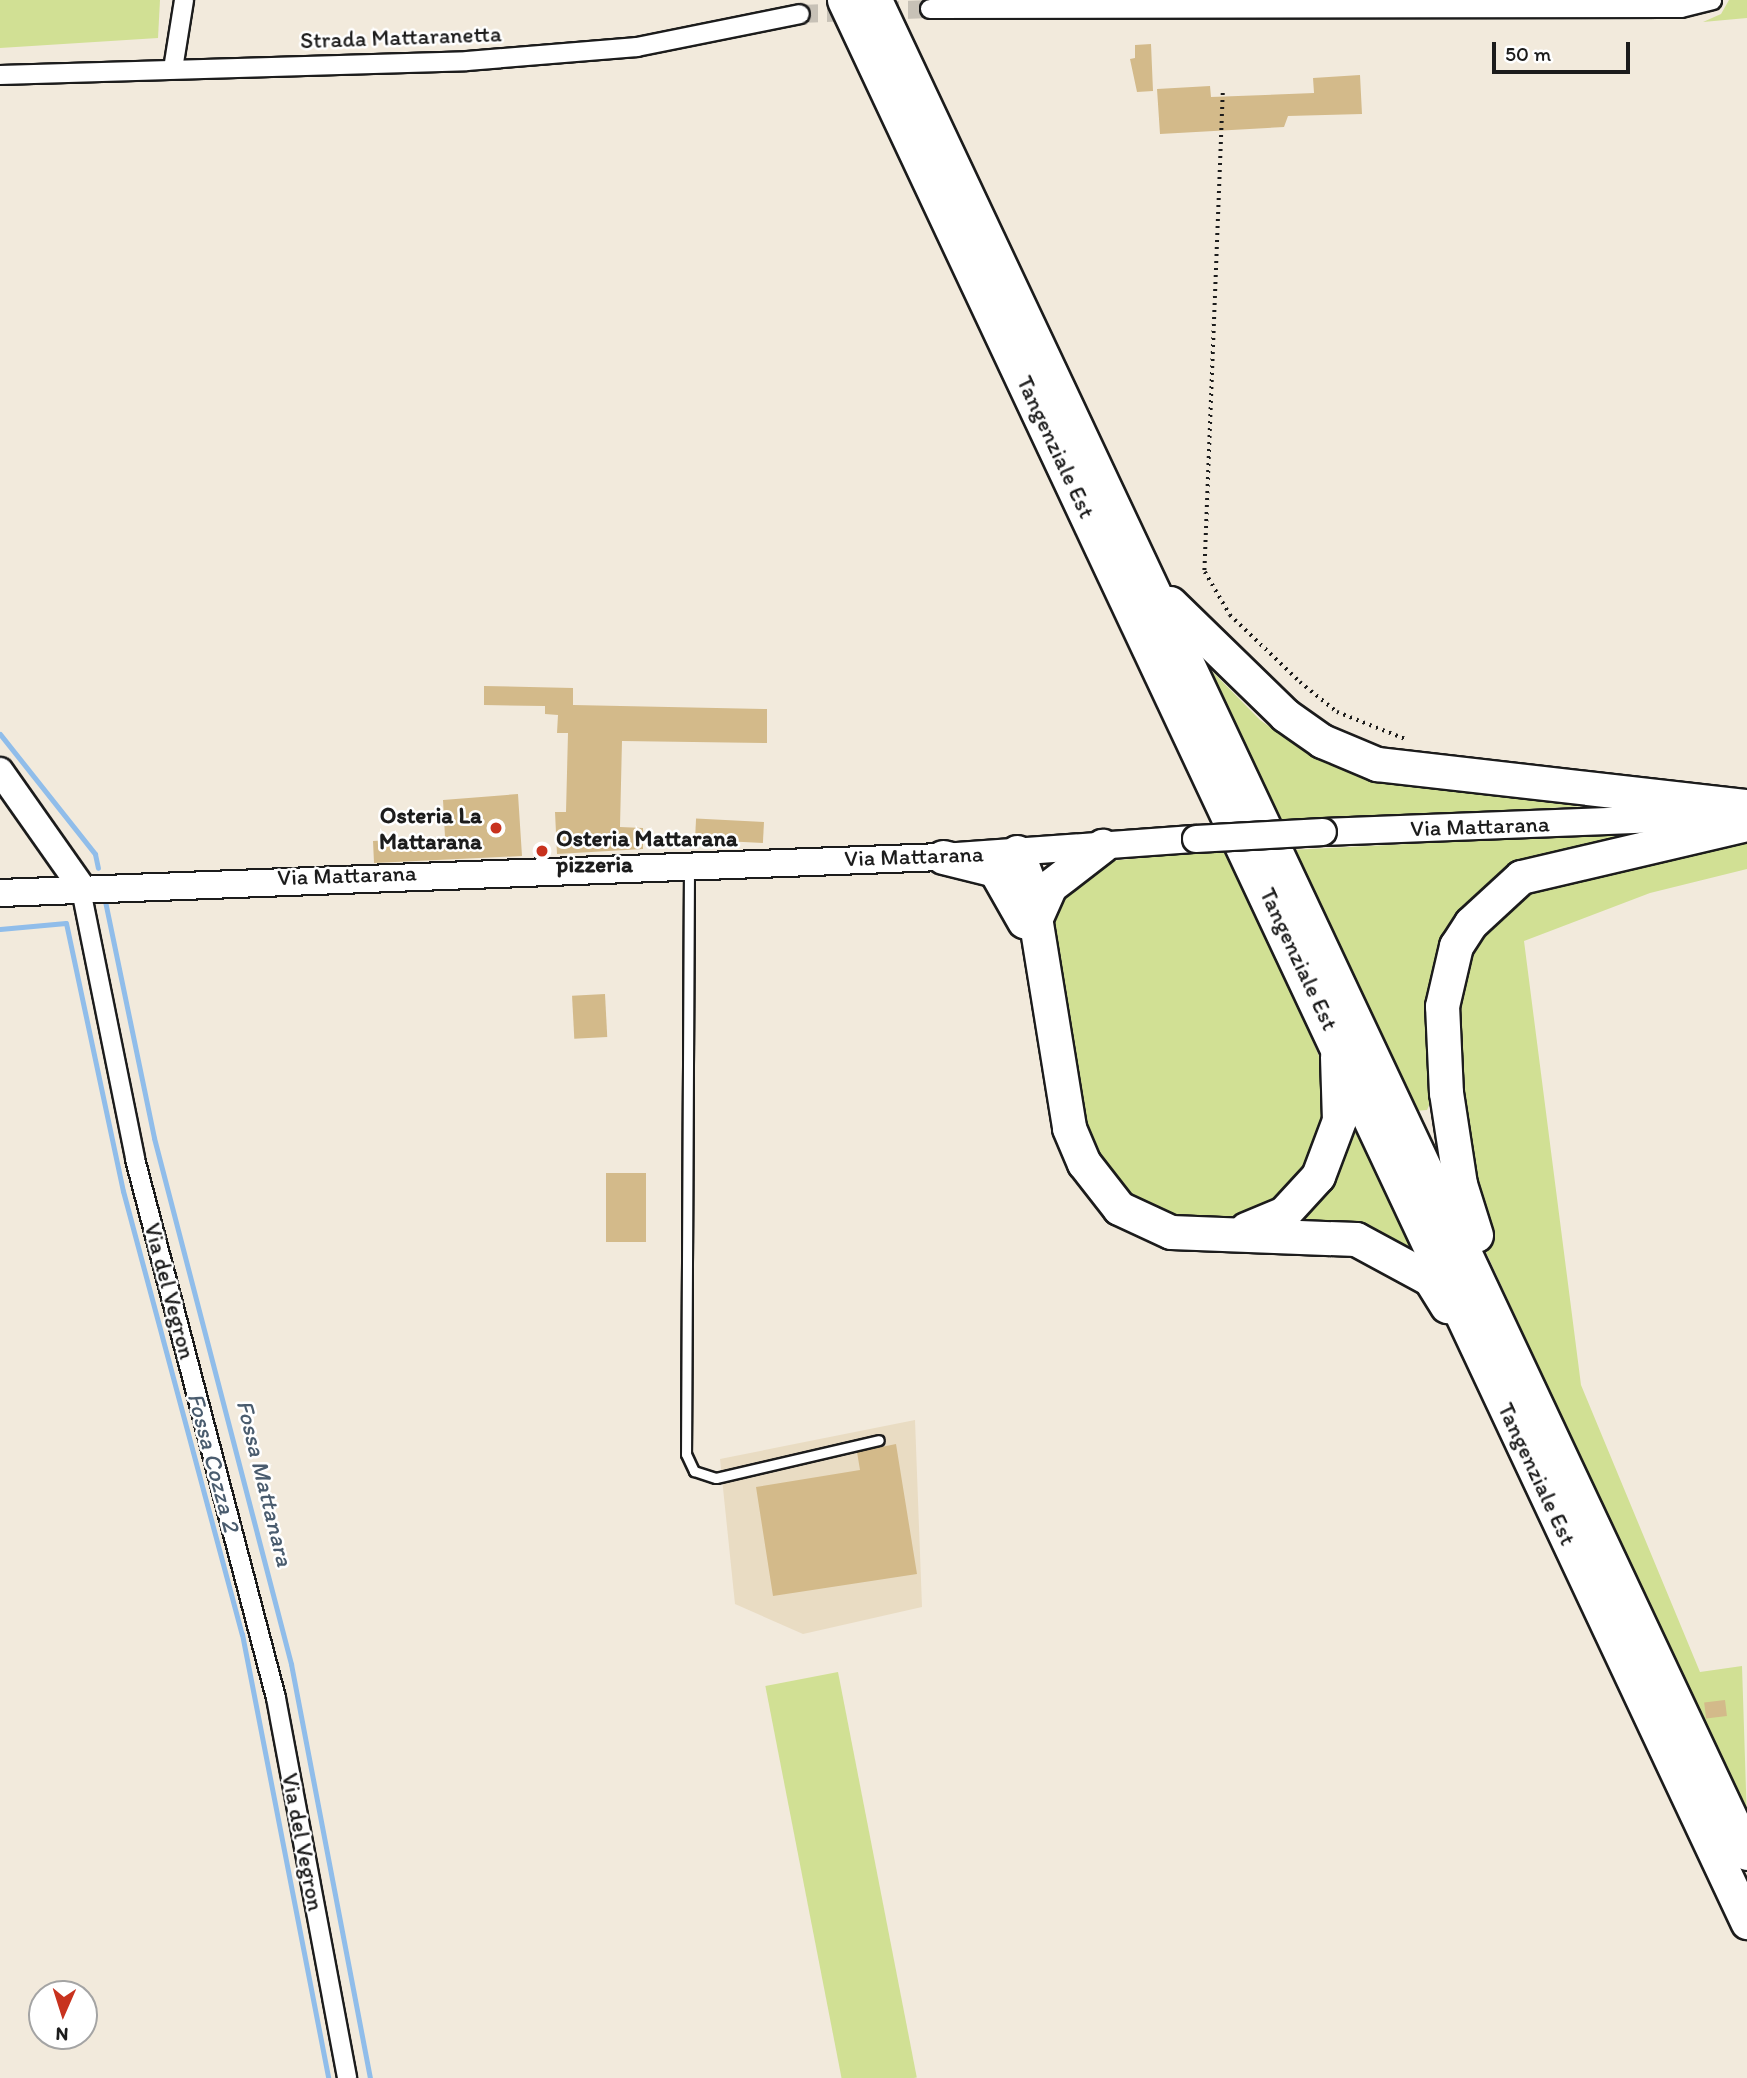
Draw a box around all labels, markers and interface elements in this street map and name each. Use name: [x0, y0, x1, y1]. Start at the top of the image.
street label: Strada Mattaranetta: [300, 20, 502, 54]
scale bar: [1495, 28, 1633, 72]
text: 50 m: [1505, 41, 1551, 66]
street label: Tangenziale Est: [1011, 371, 1101, 523]
place label: Osteria La Mattarana: [379, 801, 482, 855]
street label: Via Mattarana: [1410, 810, 1550, 842]
marker: Osteria La Mattarana: [488, 820, 504, 836]
place label: Osteria Mattarana pizzeria: [556, 824, 738, 878]
street label: Via Mattarana: [844, 840, 984, 872]
marker: Osteria Mattarana pizzeria: [534, 843, 550, 859]
street label: Via Mattarana: [277, 859, 417, 891]
street label: Tangenziale Est: [1254, 883, 1344, 1035]
street label: Via del Vegron: [139, 1220, 201, 1362]
water label: Fossa Cozza 2: [182, 1390, 246, 1534]
water label: Fossa Mattanara: [230, 1397, 300, 1569]
street label: Tangenziale Est: [1492, 1398, 1582, 1550]
street label: Via del Vegron: [276, 1771, 330, 1913]
north arrow: [28, 1980, 98, 2050]
text: N: [55, 2023, 69, 2046]

